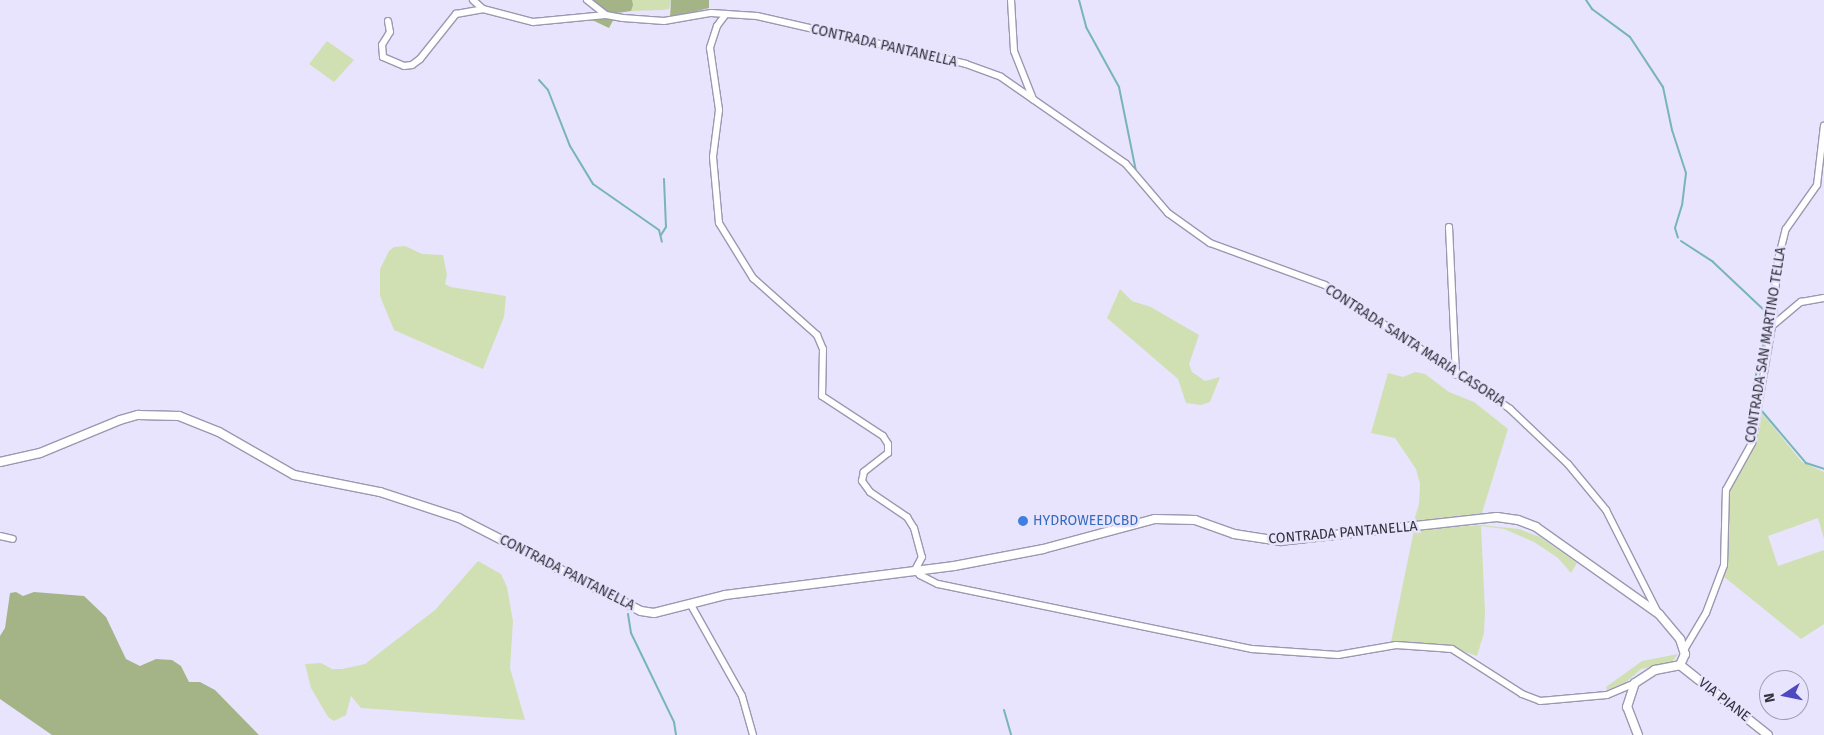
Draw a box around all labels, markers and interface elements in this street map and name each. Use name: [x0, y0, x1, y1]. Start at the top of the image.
street label: CONTRADA PANTANELLA: [809, 21, 959, 71]
street label: CONTRADA SAN MARTINO TELLA: [1742, 246, 1790, 444]
street label: CONTRADA SANTA MARIA CASORIA: [1322, 281, 1508, 411]
place label: HYDROWEEDCBD: [1033, 513, 1138, 529]
marker: HYDROWEEDCBD: [1017, 515, 1029, 527]
street label: CONTRADA PANTANELLA: [1268, 518, 1418, 548]
street label: CONTRADA PANTANELLA: [497, 532, 637, 614]
north arrow: [1759, 670, 1809, 720]
street label: VIA PIANE: [1695, 675, 1753, 725]
text: N: [1761, 692, 1779, 704]

